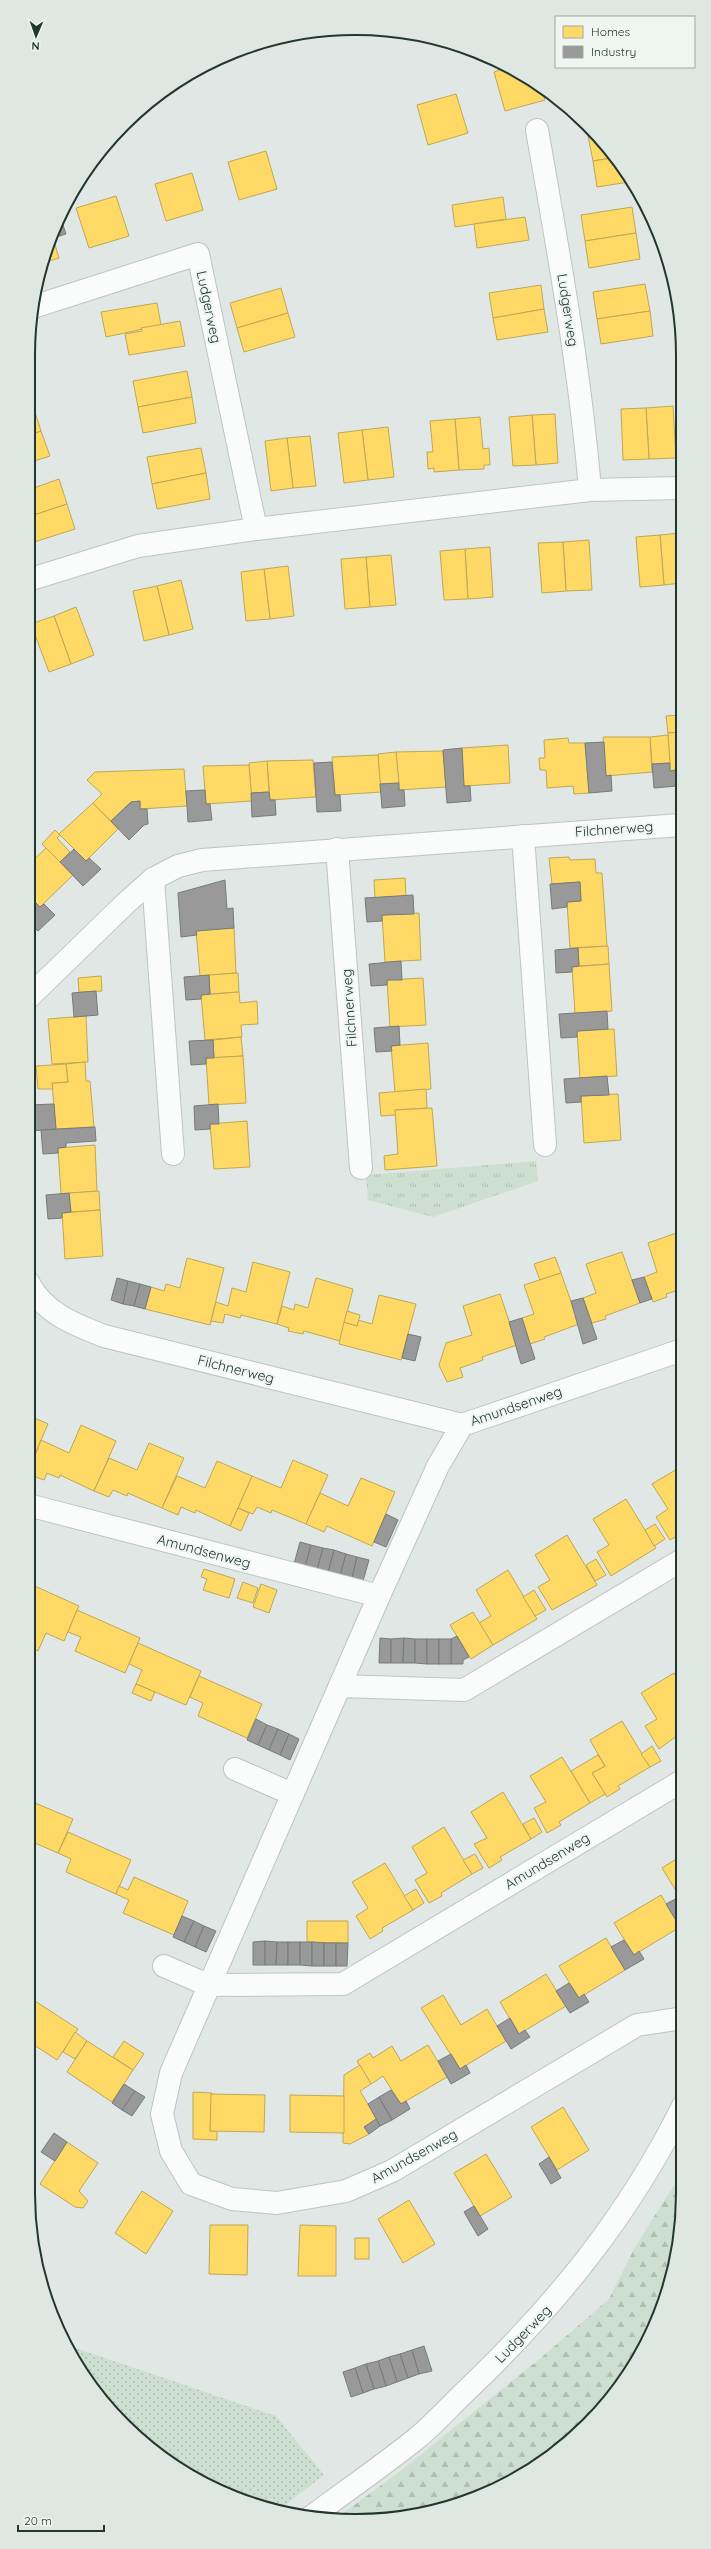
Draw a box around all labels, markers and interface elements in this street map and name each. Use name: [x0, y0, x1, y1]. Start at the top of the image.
north arrow: [16, 16, 56, 56]
legend: [555, 16, 695, 68]
text: Homes: [591, 24, 631, 39]
text: N: [31, 39, 40, 53]
text: Industry: [591, 44, 636, 59]
street label: Ludgerweg: [193, 269, 225, 345]
street label: Ludgerweg: [553, 272, 583, 348]
street label: Filchnerweg: [574, 817, 654, 841]
street label: Filchnerweg: [337, 968, 361, 1048]
street label: Filchnerweg: [196, 1351, 276, 1387]
street label: Amundsenweg: [468, 1382, 564, 1430]
street label: Amundsenweg: [155, 1530, 253, 1572]
street label: Amundsenweg: [501, 1829, 593, 1893]
street label: Amundsenweg: [368, 2125, 460, 2187]
street label: Ludgerweg: [491, 2301, 555, 2367]
scale bar: [18, 2507, 104, 2533]
text: 20 m: [24, 2513, 52, 2528]

